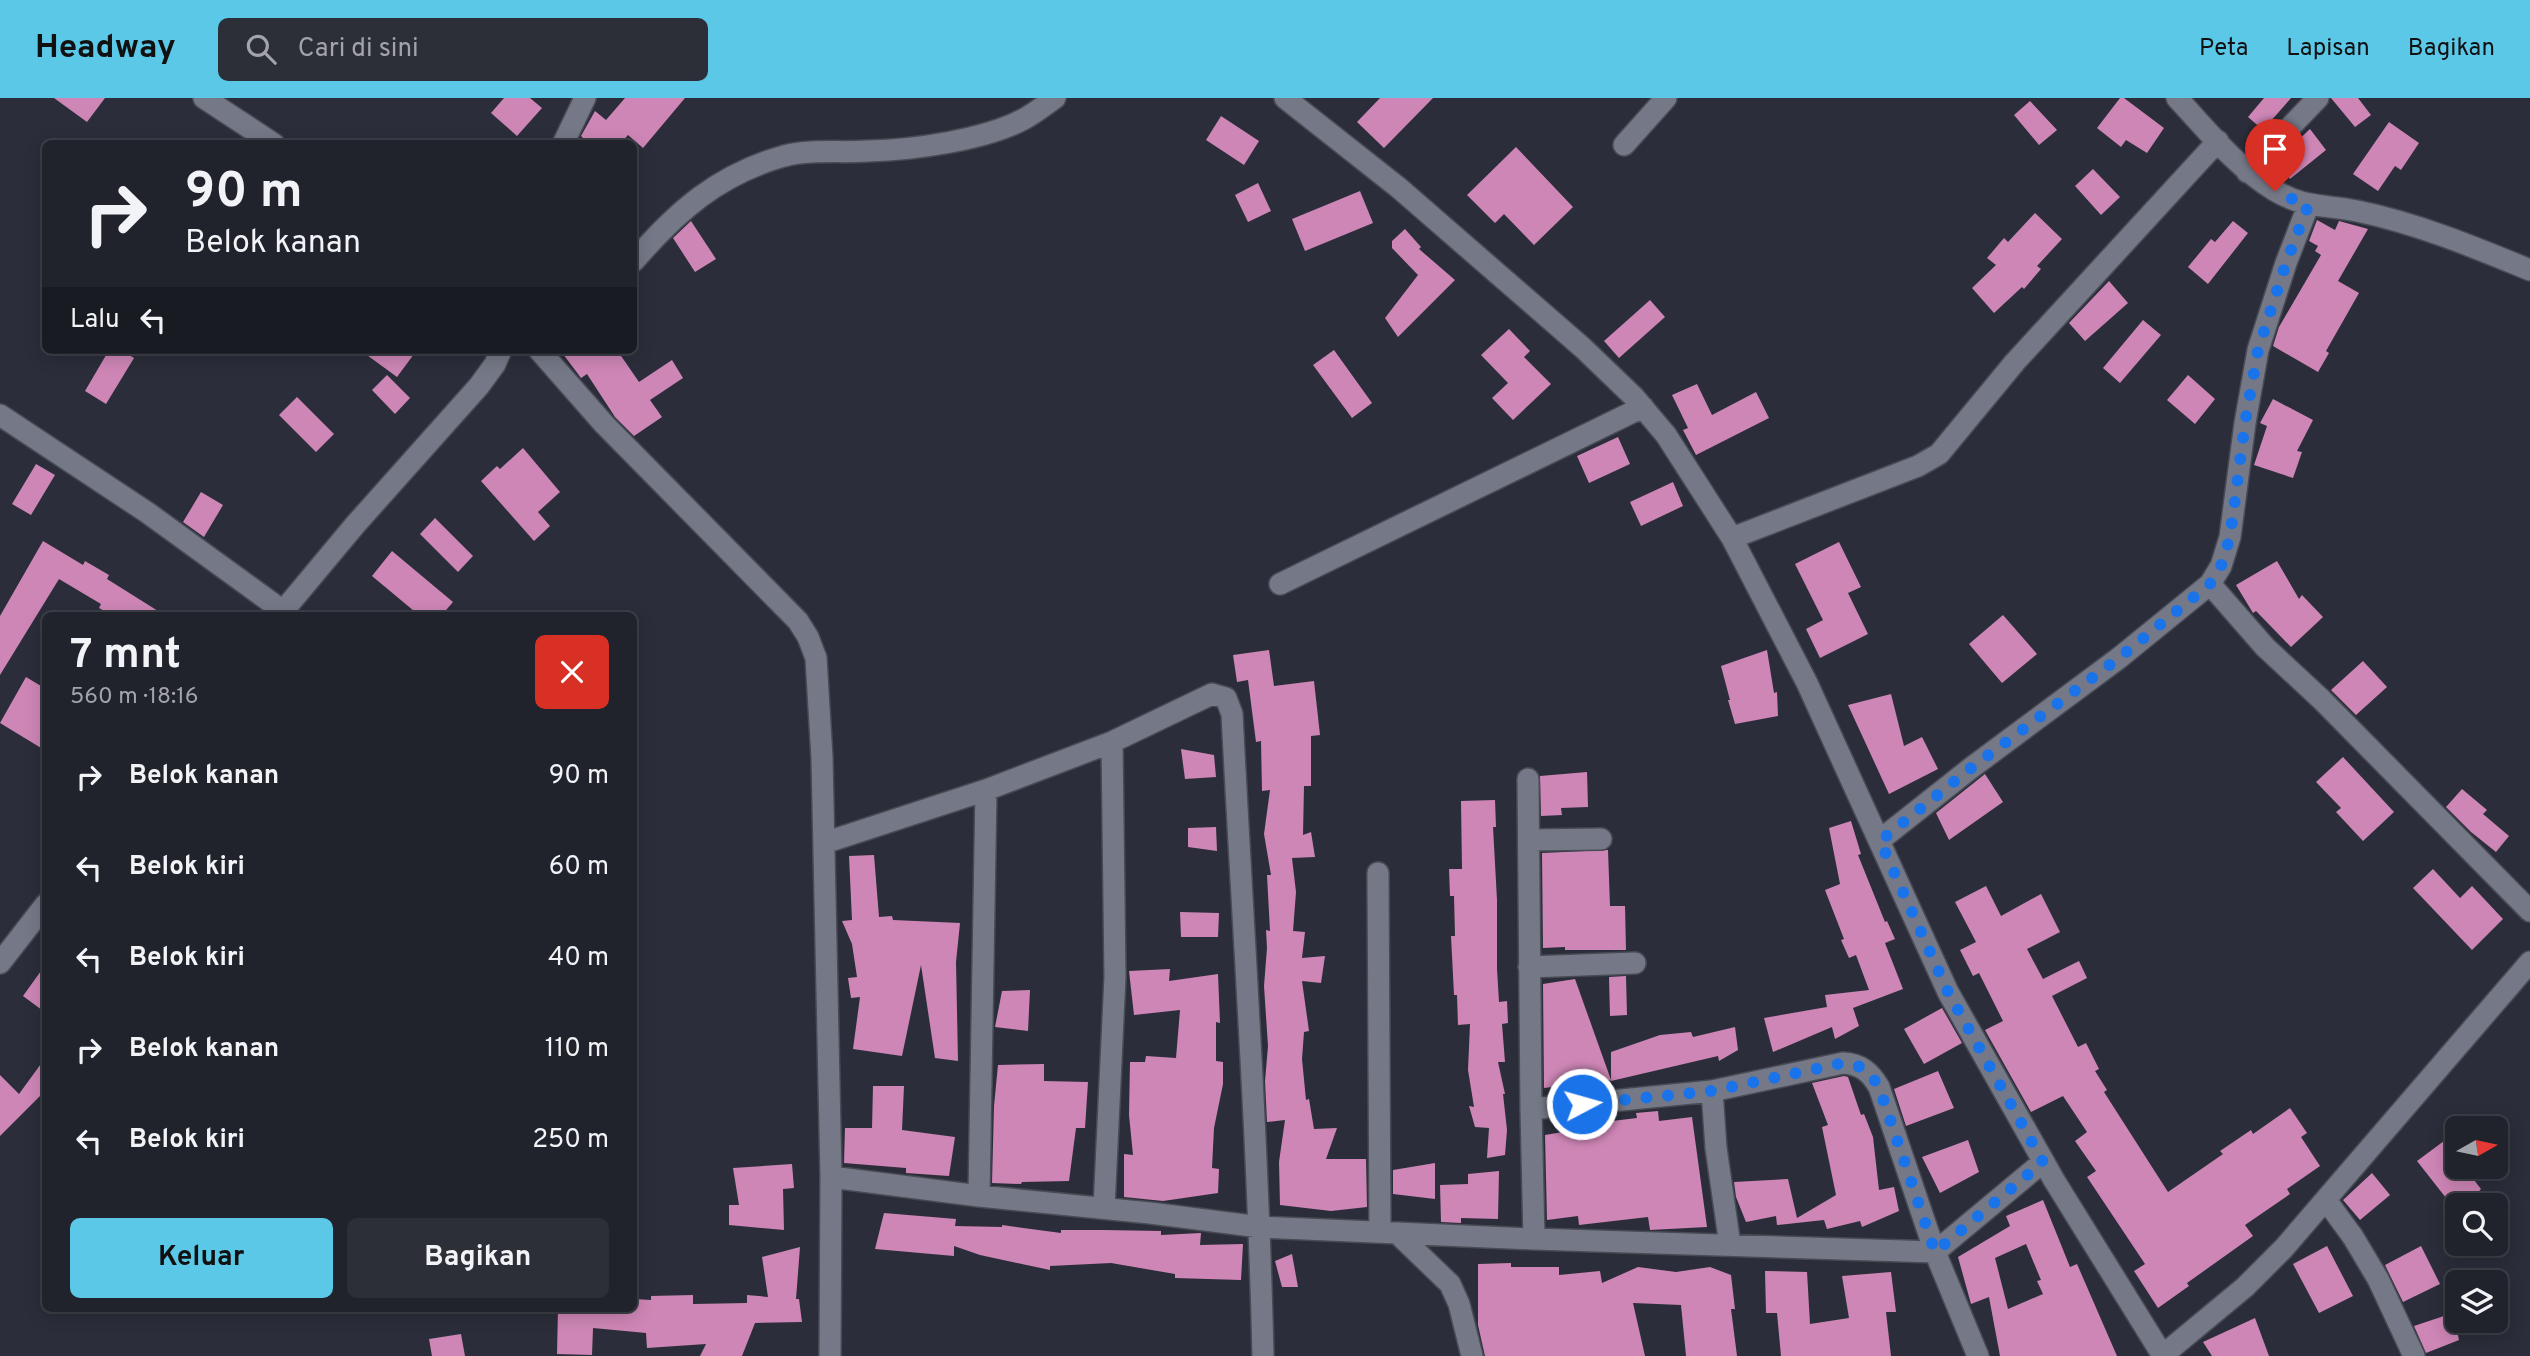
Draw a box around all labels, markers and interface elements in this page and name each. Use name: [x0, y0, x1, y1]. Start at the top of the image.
search box: [218, 18, 708, 81]
text: Headway: [35, 28, 176, 70]
icon: search: [242, 30, 280, 68]
text: Cari di sini: [298, 33, 419, 66]
text: Peta: [2199, 34, 2248, 64]
text: Lapisan: [2286, 34, 2370, 64]
text: Bagikan: [2408, 34, 2495, 64]
pin: [2245, 119, 2305, 191]
icon: arrive: [2256, 130, 2294, 168]
text: 90 m: [185, 163, 303, 225]
icon: right: [70, 168, 161, 259]
text: Belok kanan: [185, 224, 361, 264]
icon: left: [134, 301, 172, 339]
text: Lalu: [70, 304, 120, 337]
text: 7 mnt: [70, 630, 181, 683]
button: close: [535, 635, 609, 709]
text: 560 m · 18:16: [70, 683, 199, 712]
icon: right: [70, 758, 108, 796]
text: Belok kanan: [129, 760, 279, 793]
text: 90 m: [549, 760, 609, 793]
icon: left: [70, 849, 108, 887]
text: Belok kiri: [129, 851, 245, 884]
text: 60 m: [549, 851, 609, 884]
icon: left: [70, 940, 108, 978]
text: Belok kiri: [129, 942, 245, 975]
text: 40 m: [548, 942, 609, 975]
icon: right: [70, 1031, 108, 1069]
text: Belok kanan: [129, 1033, 279, 1066]
text: 110 m: [545, 1033, 609, 1066]
position arrow: [1545, 1067, 1619, 1141]
north arrow: [2445, 1116, 2508, 1180]
map controls: [2445, 1116, 2508, 1333]
icon: left: [70, 1122, 108, 1160]
text: Belok kiri: [129, 1124, 245, 1157]
text: 250 m: [532, 1124, 609, 1157]
button: search: [2445, 1193, 2508, 1256]
button: Keluar: [70, 1218, 333, 1298]
button: Bagikan: [347, 1218, 609, 1298]
button: layers: [2445, 1270, 2508, 1333]

